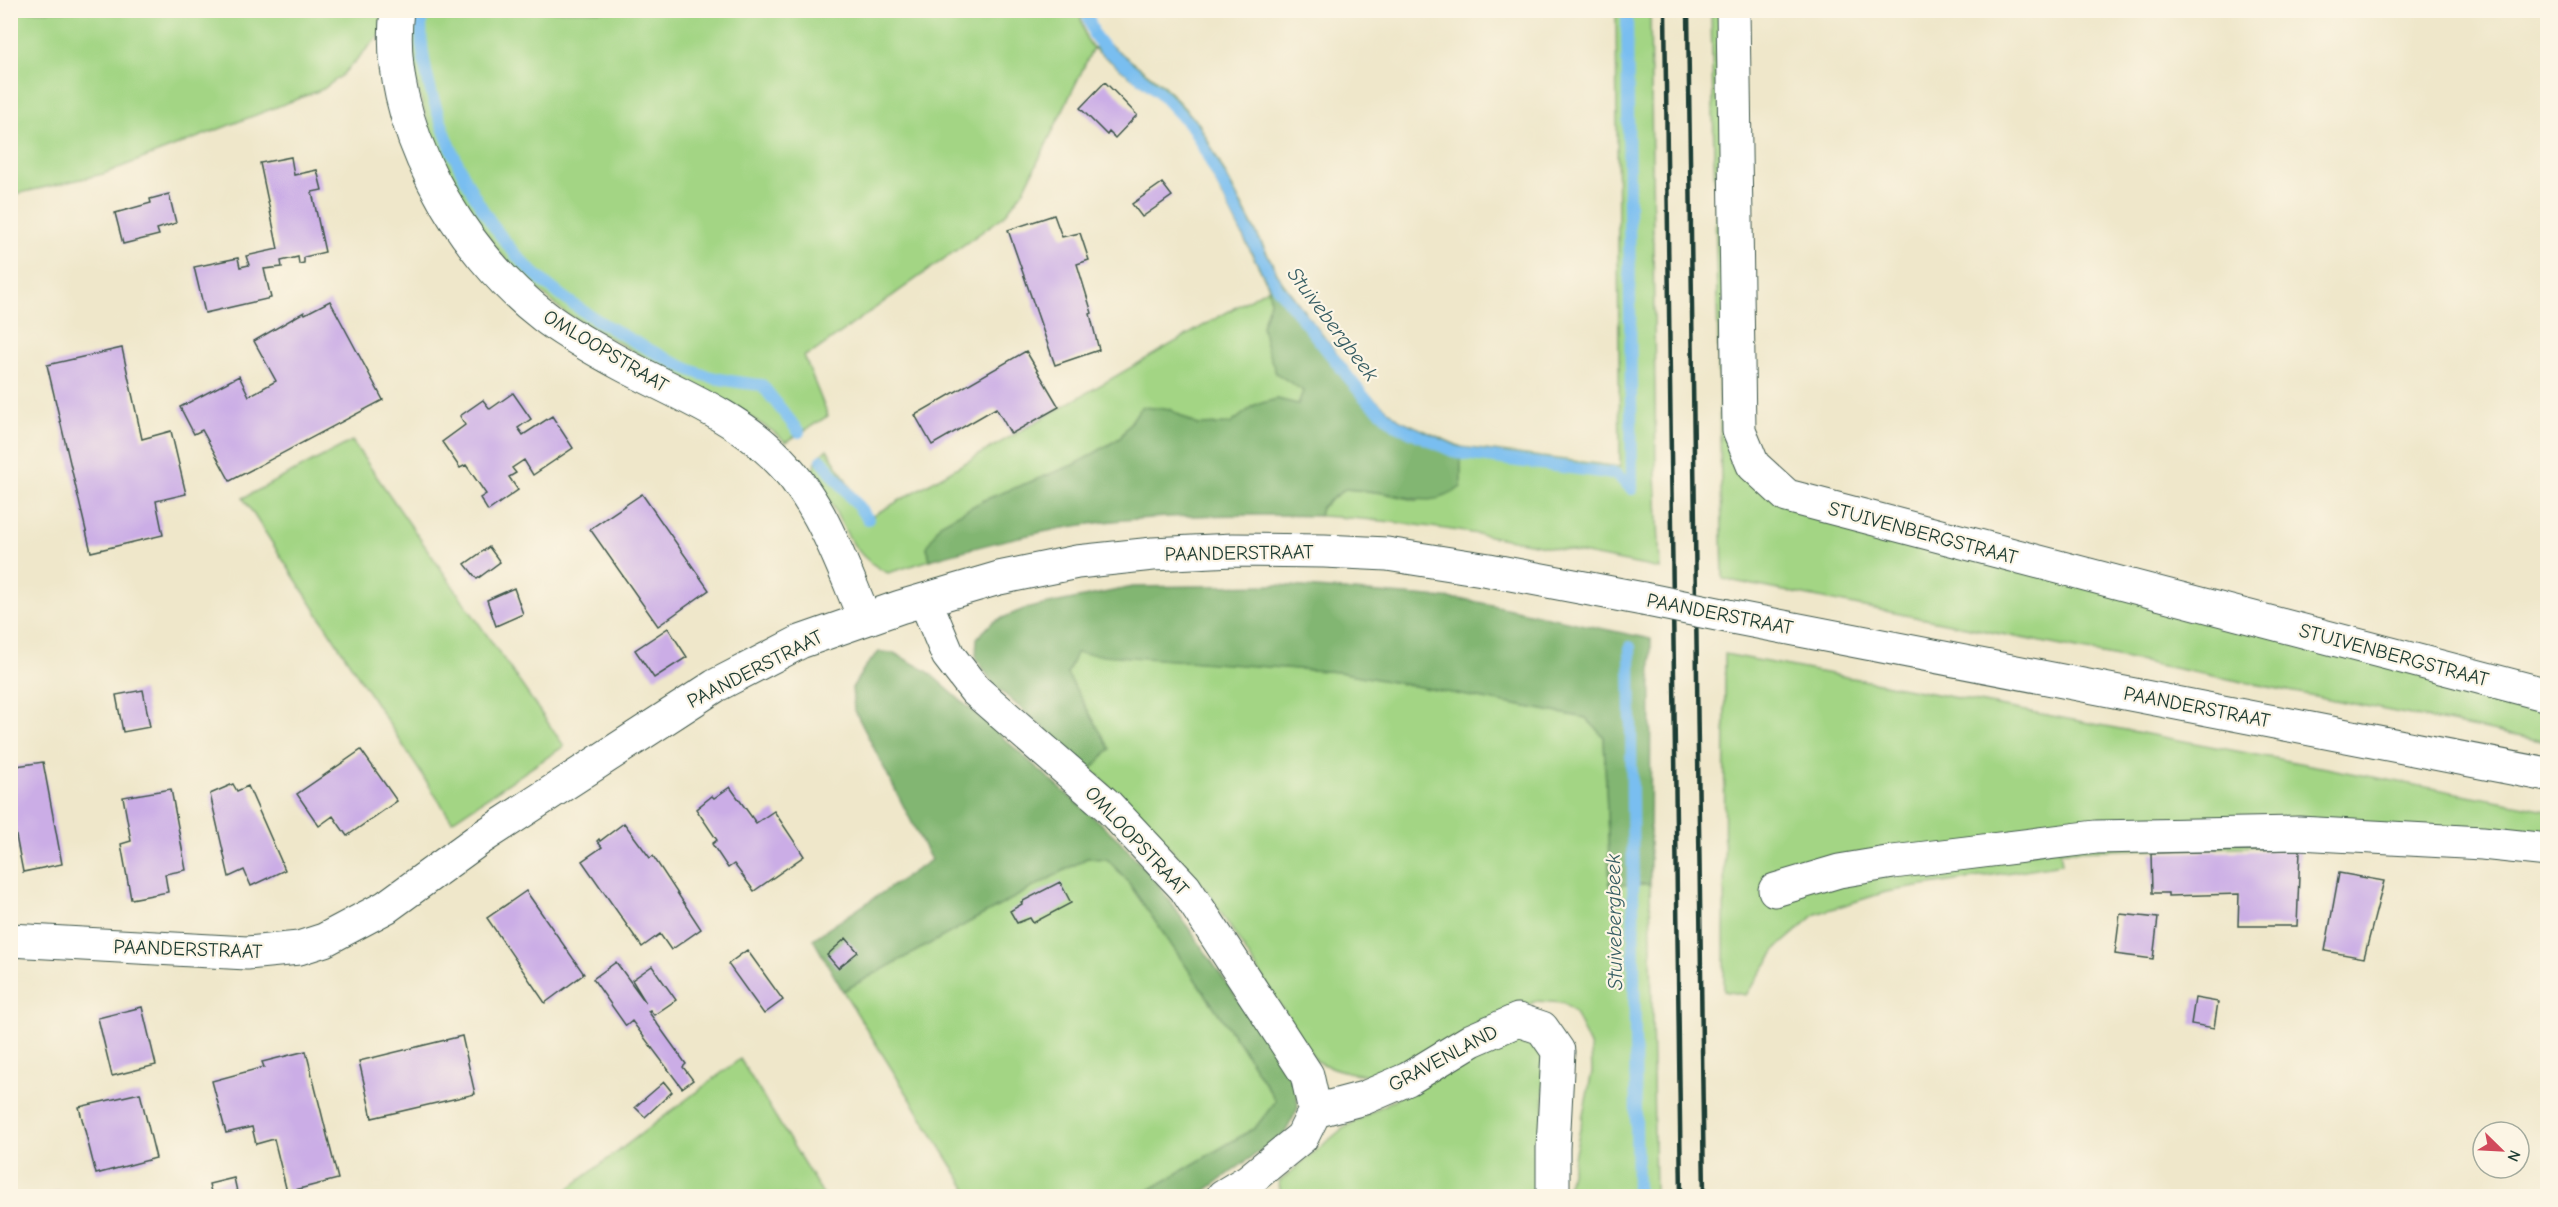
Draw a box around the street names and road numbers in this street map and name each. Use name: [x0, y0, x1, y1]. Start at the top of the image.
street label: OMLOOPSTRAAT: [539, 305, 673, 398]
street label: STUIVENBERGSTRAAT: [1826, 497, 2021, 570]
street label: PAANDERSTRAAT: [1164, 540, 1314, 566]
street label: PAANDERSTRAAT: [1645, 589, 1796, 640]
street label: STUIVENBERGSTRAAT: [2297, 619, 2492, 692]
street label: PAANDERSTRAAT: [683, 625, 827, 713]
street label: PAANDERSTRAAT: [2122, 682, 2273, 733]
street label: OMLOOPSTRAAT: [1080, 781, 1194, 901]
street label: PAANDERSTRAAT: [113, 935, 263, 963]
street label: GRAVENLAND: [1384, 1020, 1502, 1096]

